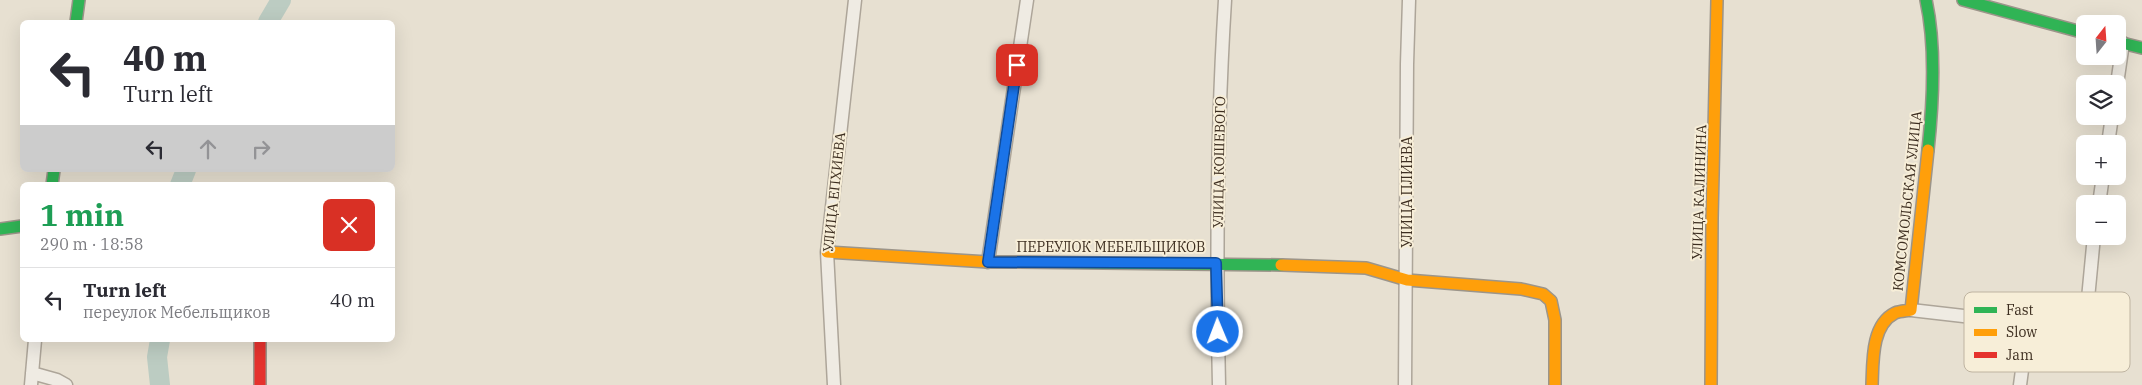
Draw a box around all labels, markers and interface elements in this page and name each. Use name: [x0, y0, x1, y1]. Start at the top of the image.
north arrow: [2076, 15, 2126, 65]
map controls: [2076, 15, 2126, 245]
text: 40 m: [123, 35, 207, 81]
icon: left: [40, 40, 105, 105]
pin: [996, 44, 1038, 86]
icon: arrive: [1003, 51, 1031, 79]
button: layers: [2076, 75, 2126, 125]
text: Turn left: [123, 79, 213, 108]
street label: УЛИЦА КОШЕВОГО: [1209, 96, 1229, 228]
street label: КОМСОМОЛЬСКАЯ УЛИЦА: [1889, 110, 1925, 292]
street label: УЛИЦА КАЛИНИНА: [1688, 124, 1710, 260]
street label: УЛИЦА ЕПХИЕВА: [819, 131, 849, 253]
icon: left: [141, 135, 169, 163]
icon: ahead: [194, 135, 222, 163]
icon: right: [247, 135, 275, 163]
button: +: [2076, 135, 2126, 185]
street label: УЛИЦА ПЛИЕВА: [1398, 136, 1416, 248]
text: 1 min: [40, 195, 124, 234]
button: −: [2076, 195, 2126, 245]
button: close: [323, 199, 375, 251]
text: 290 m · 18:58: [40, 234, 143, 254]
street label: ПЕРЕУЛОК МЕБЕЛЬЩИКОВ: [1017, 238, 1205, 256]
text: Turn left: [83, 278, 166, 302]
icon: left: [40, 286, 68, 314]
text: 40 m: [330, 288, 375, 312]
legend: [1964, 292, 2130, 372]
text: Fast: [2006, 301, 2034, 319]
text: переулок Мебельщиков: [83, 302, 270, 322]
position arrow: [1191, 305, 1243, 357]
text: Slow: [2006, 323, 2037, 341]
text: Jam: [2006, 346, 2033, 364]

